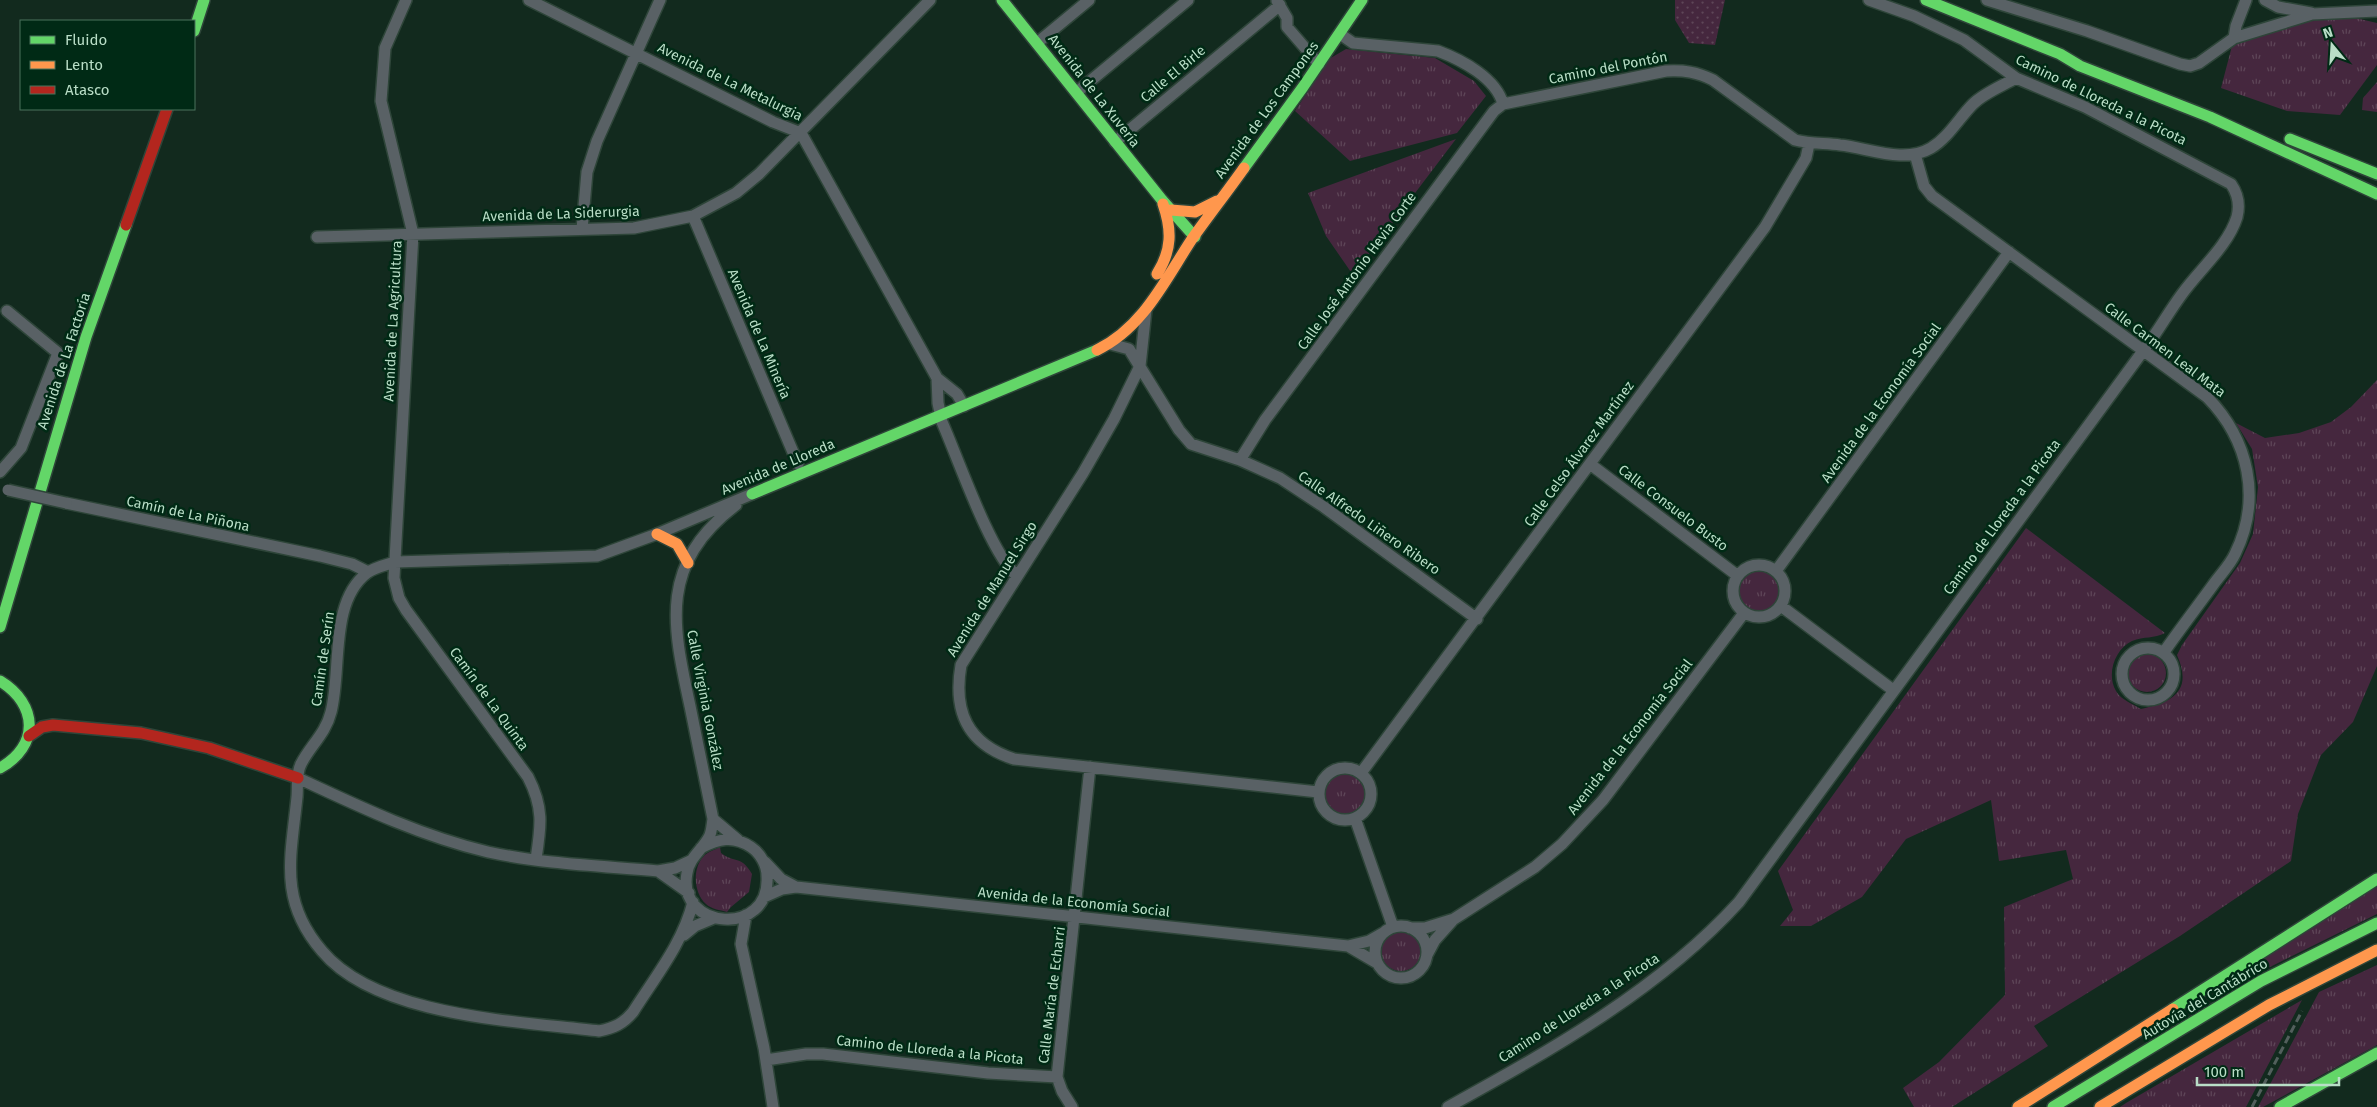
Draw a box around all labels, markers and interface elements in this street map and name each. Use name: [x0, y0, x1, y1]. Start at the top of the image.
legend: [20, 20, 195, 110]
north arrow: [2307, 20, 2357, 70]
text: N: [2321, 24, 2335, 43]
text: Fluido: [65, 31, 107, 49]
street label: Avenida de La Xuvería: [1044, 31, 1144, 151]
street label: Avenida de Los Campones: [1212, 38, 1323, 182]
street label: Avenida de La Metalurgia: [655, 39, 805, 125]
street label: Calle El Birle: [1137, 42, 1209, 106]
street label: Camino del Pontón: [1547, 48, 1669, 88]
street label: Camino de Lloreda a la Picota: [2013, 51, 2189, 149]
text: Lento: [65, 56, 103, 74]
text: Atasco: [65, 81, 110, 99]
street label: Calle José Antonio Hevia Corte: [1294, 189, 1420, 353]
street label: Avenida de La Siderurgia: [482, 203, 640, 225]
street label: Avenida de La Agricultura: [380, 240, 406, 402]
street label: Avenida de La Minería: [724, 266, 794, 402]
street label: Avenida de La Factoría: [34, 291, 94, 431]
street label: Calle Carmen Leal Mata: [2101, 299, 2229, 401]
street label: Avenida de la Economía Social: [1817, 320, 1945, 486]
street label: Calle Celso Álvarez Martínez: [1520, 377, 1638, 530]
street label: Avenida de Lloreda: [719, 435, 837, 499]
street label: Camino de Lloreda a la Picota: [1940, 436, 2064, 598]
street label: Calle Consuelo Busto: [1615, 461, 1731, 555]
street label: Calle Alfredo Liñero Ribero: [1295, 467, 1443, 579]
street label: Camín de La Piñona: [125, 493, 251, 535]
street label: Avenida de Manuel Sirgo: [943, 518, 1041, 660]
street label: Camín de Serín: [308, 610, 338, 708]
street label: Calle Virginia González: [683, 628, 727, 772]
street label: Camín de La Quinta: [446, 644, 532, 754]
street label: Avenida de la Economía Social: [1564, 656, 1696, 818]
street label: Avenida de la Economía Social: [977, 883, 1171, 921]
street label: Calle María de Echarri: [1035, 925, 1069, 1065]
street label: Camino de Lloreda a la Picota: [1495, 950, 1663, 1066]
street label: Autovía del Cantábrico: [2139, 955, 2271, 1043]
street label: Camino de Lloreda a la Picota: [835, 1032, 1025, 1068]
scale bar: [2197, 1054, 2340, 1086]
text: 100 m: [2204, 1063, 2244, 1081]

